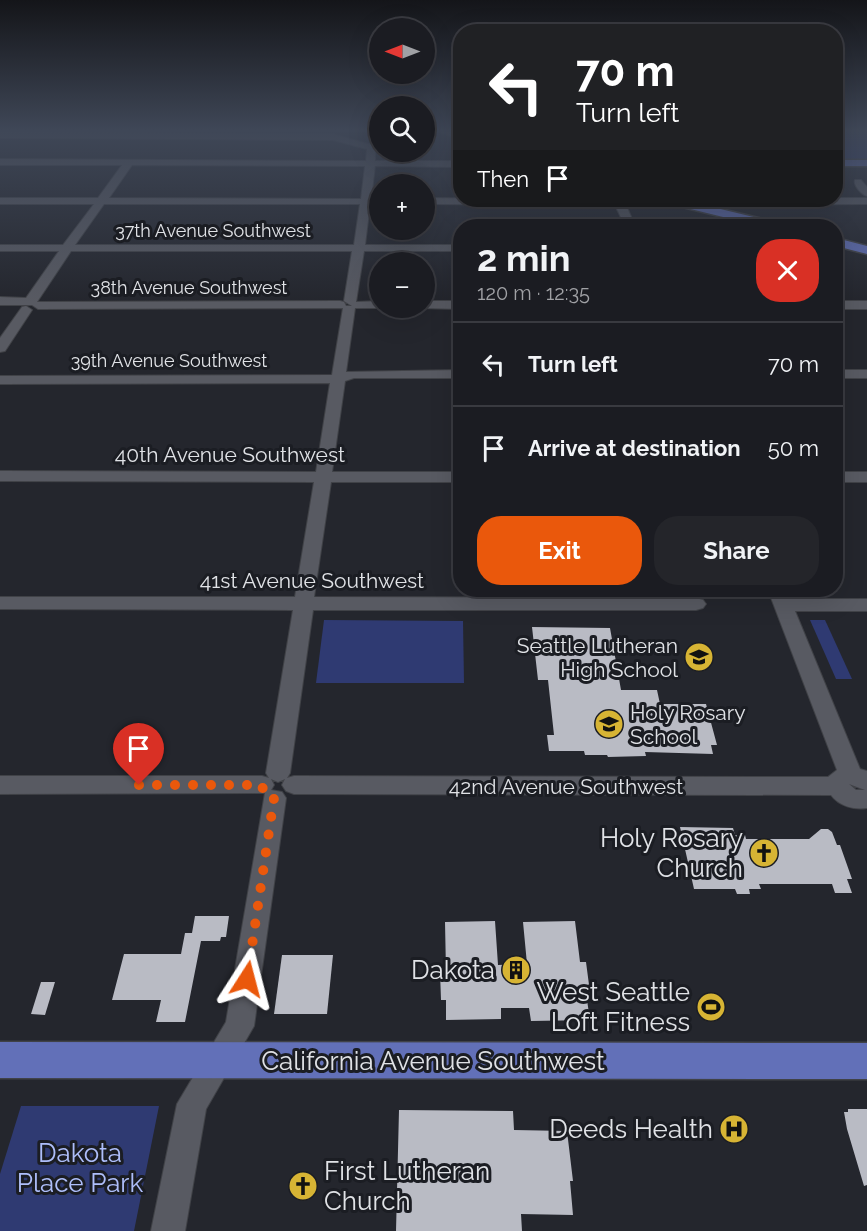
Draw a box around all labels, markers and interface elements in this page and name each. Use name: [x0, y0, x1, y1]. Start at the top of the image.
north arrow: [369, 18, 435, 84]
map controls: [369, 18, 435, 318]
text: 70 m: [576, 47, 675, 96]
icon: left: [477, 48, 555, 126]
button: search: [369, 96, 435, 162]
text: Turn left: [576, 97, 679, 128]
icon: arrive: [541, 162, 574, 195]
text: Then: [477, 166, 529, 192]
button: +: [369, 174, 435, 240]
street label: 37th Avenue Southwest: [115, 220, 311, 241]
text: 2 min: [477, 237, 570, 279]
button: close: [756, 239, 819, 302]
button: −: [369, 252, 435, 318]
street label: 38th Avenue Southwest: [91, 277, 287, 298]
text: 120 m · 12:35: [477, 281, 590, 305]
icon: left: [477, 348, 510, 381]
street label: 39th Avenue Southwest: [71, 350, 267, 371]
text: Turn left: [528, 351, 618, 377]
text: 70 m: [768, 351, 819, 377]
icon: arrive: [477, 432, 510, 465]
text: Arrive at destination: [528, 435, 741, 461]
text: 50 m: [768, 435, 819, 461]
street label: 40th Avenue Southwest: [115, 442, 345, 467]
button: Exit: [477, 516, 642, 585]
button: Share: [654, 516, 819, 585]
street label: 41st Avenue Southwest: [200, 568, 424, 593]
place label: Seattle Lutheran High School: [517, 633, 678, 682]
school or university icon: Seattle Lutheran High School: [683, 641, 715, 673]
place label: Holy Rosary School: [630, 700, 746, 749]
school or university icon: Holy Rosary School: [593, 708, 625, 740]
pin: [113, 723, 164, 785]
icon: arrive: [122, 732, 155, 765]
street label: 42nd Avenue Southwest: [449, 774, 683, 799]
place label: Holy Rosary Church: [600, 823, 743, 883]
church icon: Holy Rosary Church: [748, 837, 780, 869]
position arrow: [215, 947, 279, 1011]
building icon: Dakota: [500, 954, 532, 986]
place label: Dakota: [411, 955, 495, 985]
place label: West Seattle Loft Fitness: [537, 977, 690, 1037]
sports icon: West Seattle Loft Fitness: [695, 991, 727, 1023]
street label: California Avenue Southwest: [261, 1046, 605, 1076]
hospital icon: Deeds Health: [718, 1113, 750, 1145]
place label: Deeds Health: [549, 1114, 713, 1144]
park label: Dakota Place Park: [17, 1138, 143, 1198]
place label: First Lutheran Church: [324, 1156, 490, 1216]
church icon: First Lutheran Church: [287, 1170, 319, 1202]

